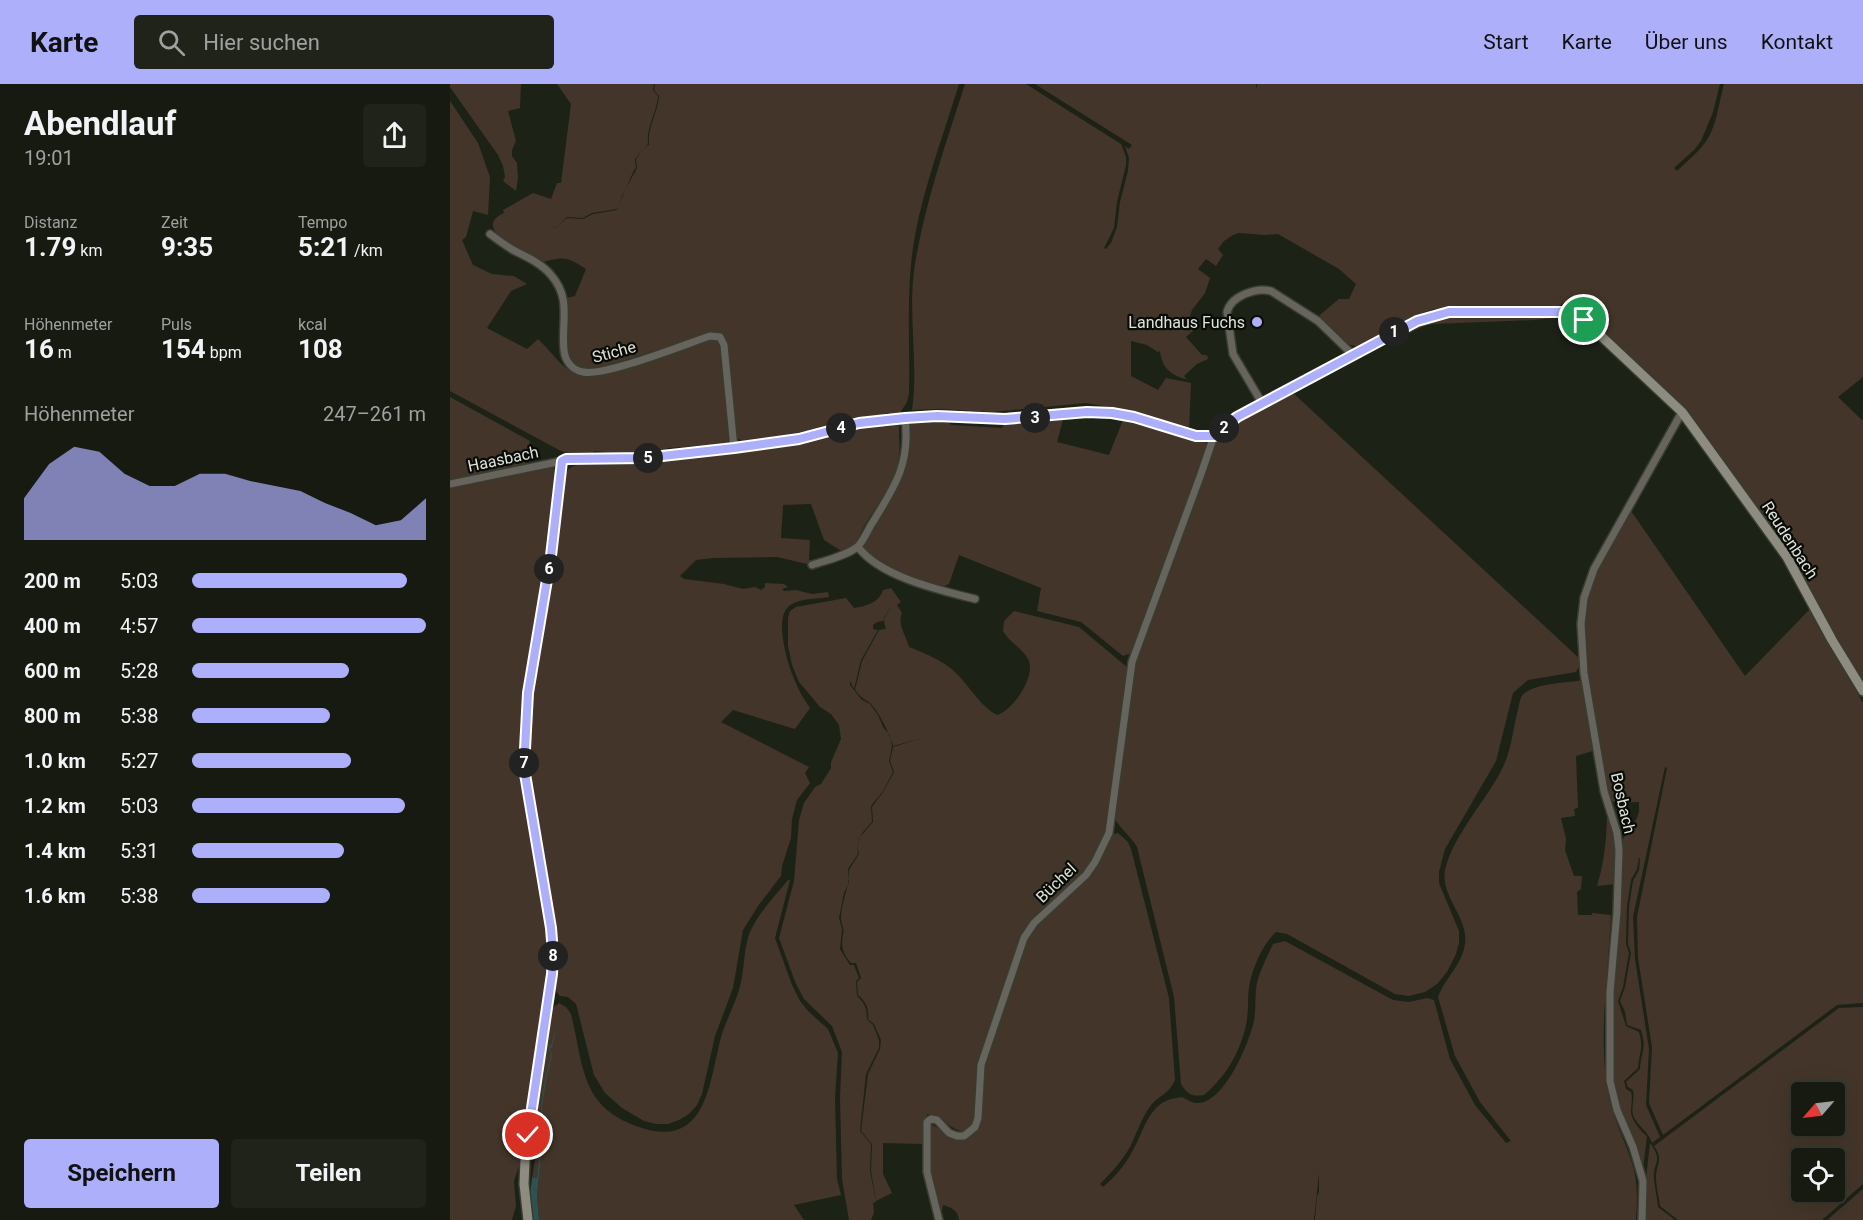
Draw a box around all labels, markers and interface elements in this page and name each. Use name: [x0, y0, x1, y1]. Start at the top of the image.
search box: [134, 15, 554, 69]
text: Karte: [30, 26, 98, 59]
icon: search: [155, 26, 188, 59]
text: Hier suchen: [203, 30, 320, 55]
text: Start: [1483, 30, 1529, 54]
text: Karte: [1562, 30, 1612, 54]
text: Über uns: [1645, 30, 1728, 54]
text: Kontakt: [1761, 30, 1833, 54]
text: Abendlauf: [24, 104, 176, 143]
button: share: [363, 104, 426, 167]
text: 19:01: [24, 146, 74, 170]
text: Distanz: [24, 213, 77, 232]
text: Zeit: [161, 213, 188, 232]
text: Tempo: [298, 213, 347, 232]
text: 1.79: [24, 232, 76, 262]
text: 9:35: [161, 232, 213, 262]
text: 5:21: [298, 232, 350, 262]
text: km: [76, 241, 102, 260]
text: /km: [350, 241, 383, 260]
pin: [1558, 294, 1609, 345]
icon: arrive: [1567, 303, 1600, 336]
place label: Landhaus Fuchs: [1128, 313, 1245, 332]
text: Höhenmeter: [24, 315, 112, 334]
text: Puls: [161, 315, 192, 334]
text: kcal: [298, 315, 327, 334]
marker: Landhaus Fuchs: [1250, 315, 1264, 329]
pin: 1: [1379, 317, 1409, 347]
text: 1: [1389, 322, 1399, 341]
text: 16: [24, 334, 54, 364]
text: 154: [161, 334, 206, 364]
text: 108: [298, 334, 343, 364]
street label: Stiche: [590, 337, 638, 367]
text: m: [54, 343, 72, 362]
text: bpm: [206, 343, 242, 362]
text: Höhenmeter: [24, 402, 134, 426]
text: 247–261 m: [323, 402, 426, 426]
pin: 3: [1020, 403, 1050, 433]
text: 3: [1030, 408, 1040, 427]
pin: 4: [826, 413, 856, 443]
pin: 2: [1209, 413, 1239, 443]
text: 4: [836, 418, 846, 437]
text: 2: [1219, 418, 1229, 437]
street label: Haasbach: [466, 442, 540, 476]
pin: 5: [633, 443, 663, 473]
text: 5: [643, 448, 653, 467]
street label: Reudenbach: [1758, 498, 1822, 582]
pin: 6: [534, 554, 564, 584]
text: 6: [544, 559, 554, 578]
text: 200 m: [24, 569, 81, 593]
text: 5:03: [120, 569, 159, 593]
text: 400 m: [24, 614, 81, 638]
text: 4:57: [120, 614, 159, 638]
text: 600 m: [24, 659, 81, 683]
text: 5:28: [120, 659, 159, 683]
text: 800 m: [24, 704, 81, 728]
text: 5:38: [120, 704, 159, 728]
pin: 7: [509, 748, 539, 778]
text: 1.0 km: [24, 749, 86, 773]
text: 5:27: [120, 749, 159, 773]
text: 7: [519, 753, 529, 772]
street label: Bosbach: [1607, 771, 1639, 835]
text: 1.2 km: [24, 794, 86, 818]
text: 5:03: [120, 794, 159, 818]
text: 1.4 km: [24, 839, 86, 863]
text: 5:31: [120, 839, 159, 863]
street label: Büchel: [1032, 859, 1080, 907]
text: 1.6 km: [24, 884, 86, 908]
text: 5:38: [120, 884, 159, 908]
pin: 8: [538, 941, 568, 971]
text: 8: [548, 946, 558, 965]
north arrow: [1791, 1082, 1845, 1136]
map controls: [1791, 1082, 1845, 1202]
pin: [502, 1109, 553, 1160]
icon: check: [511, 1118, 544, 1151]
button: Speichern: [24, 1139, 219, 1208]
button: Teilen: [231, 1139, 426, 1208]
button: locate: [1791, 1148, 1845, 1202]

